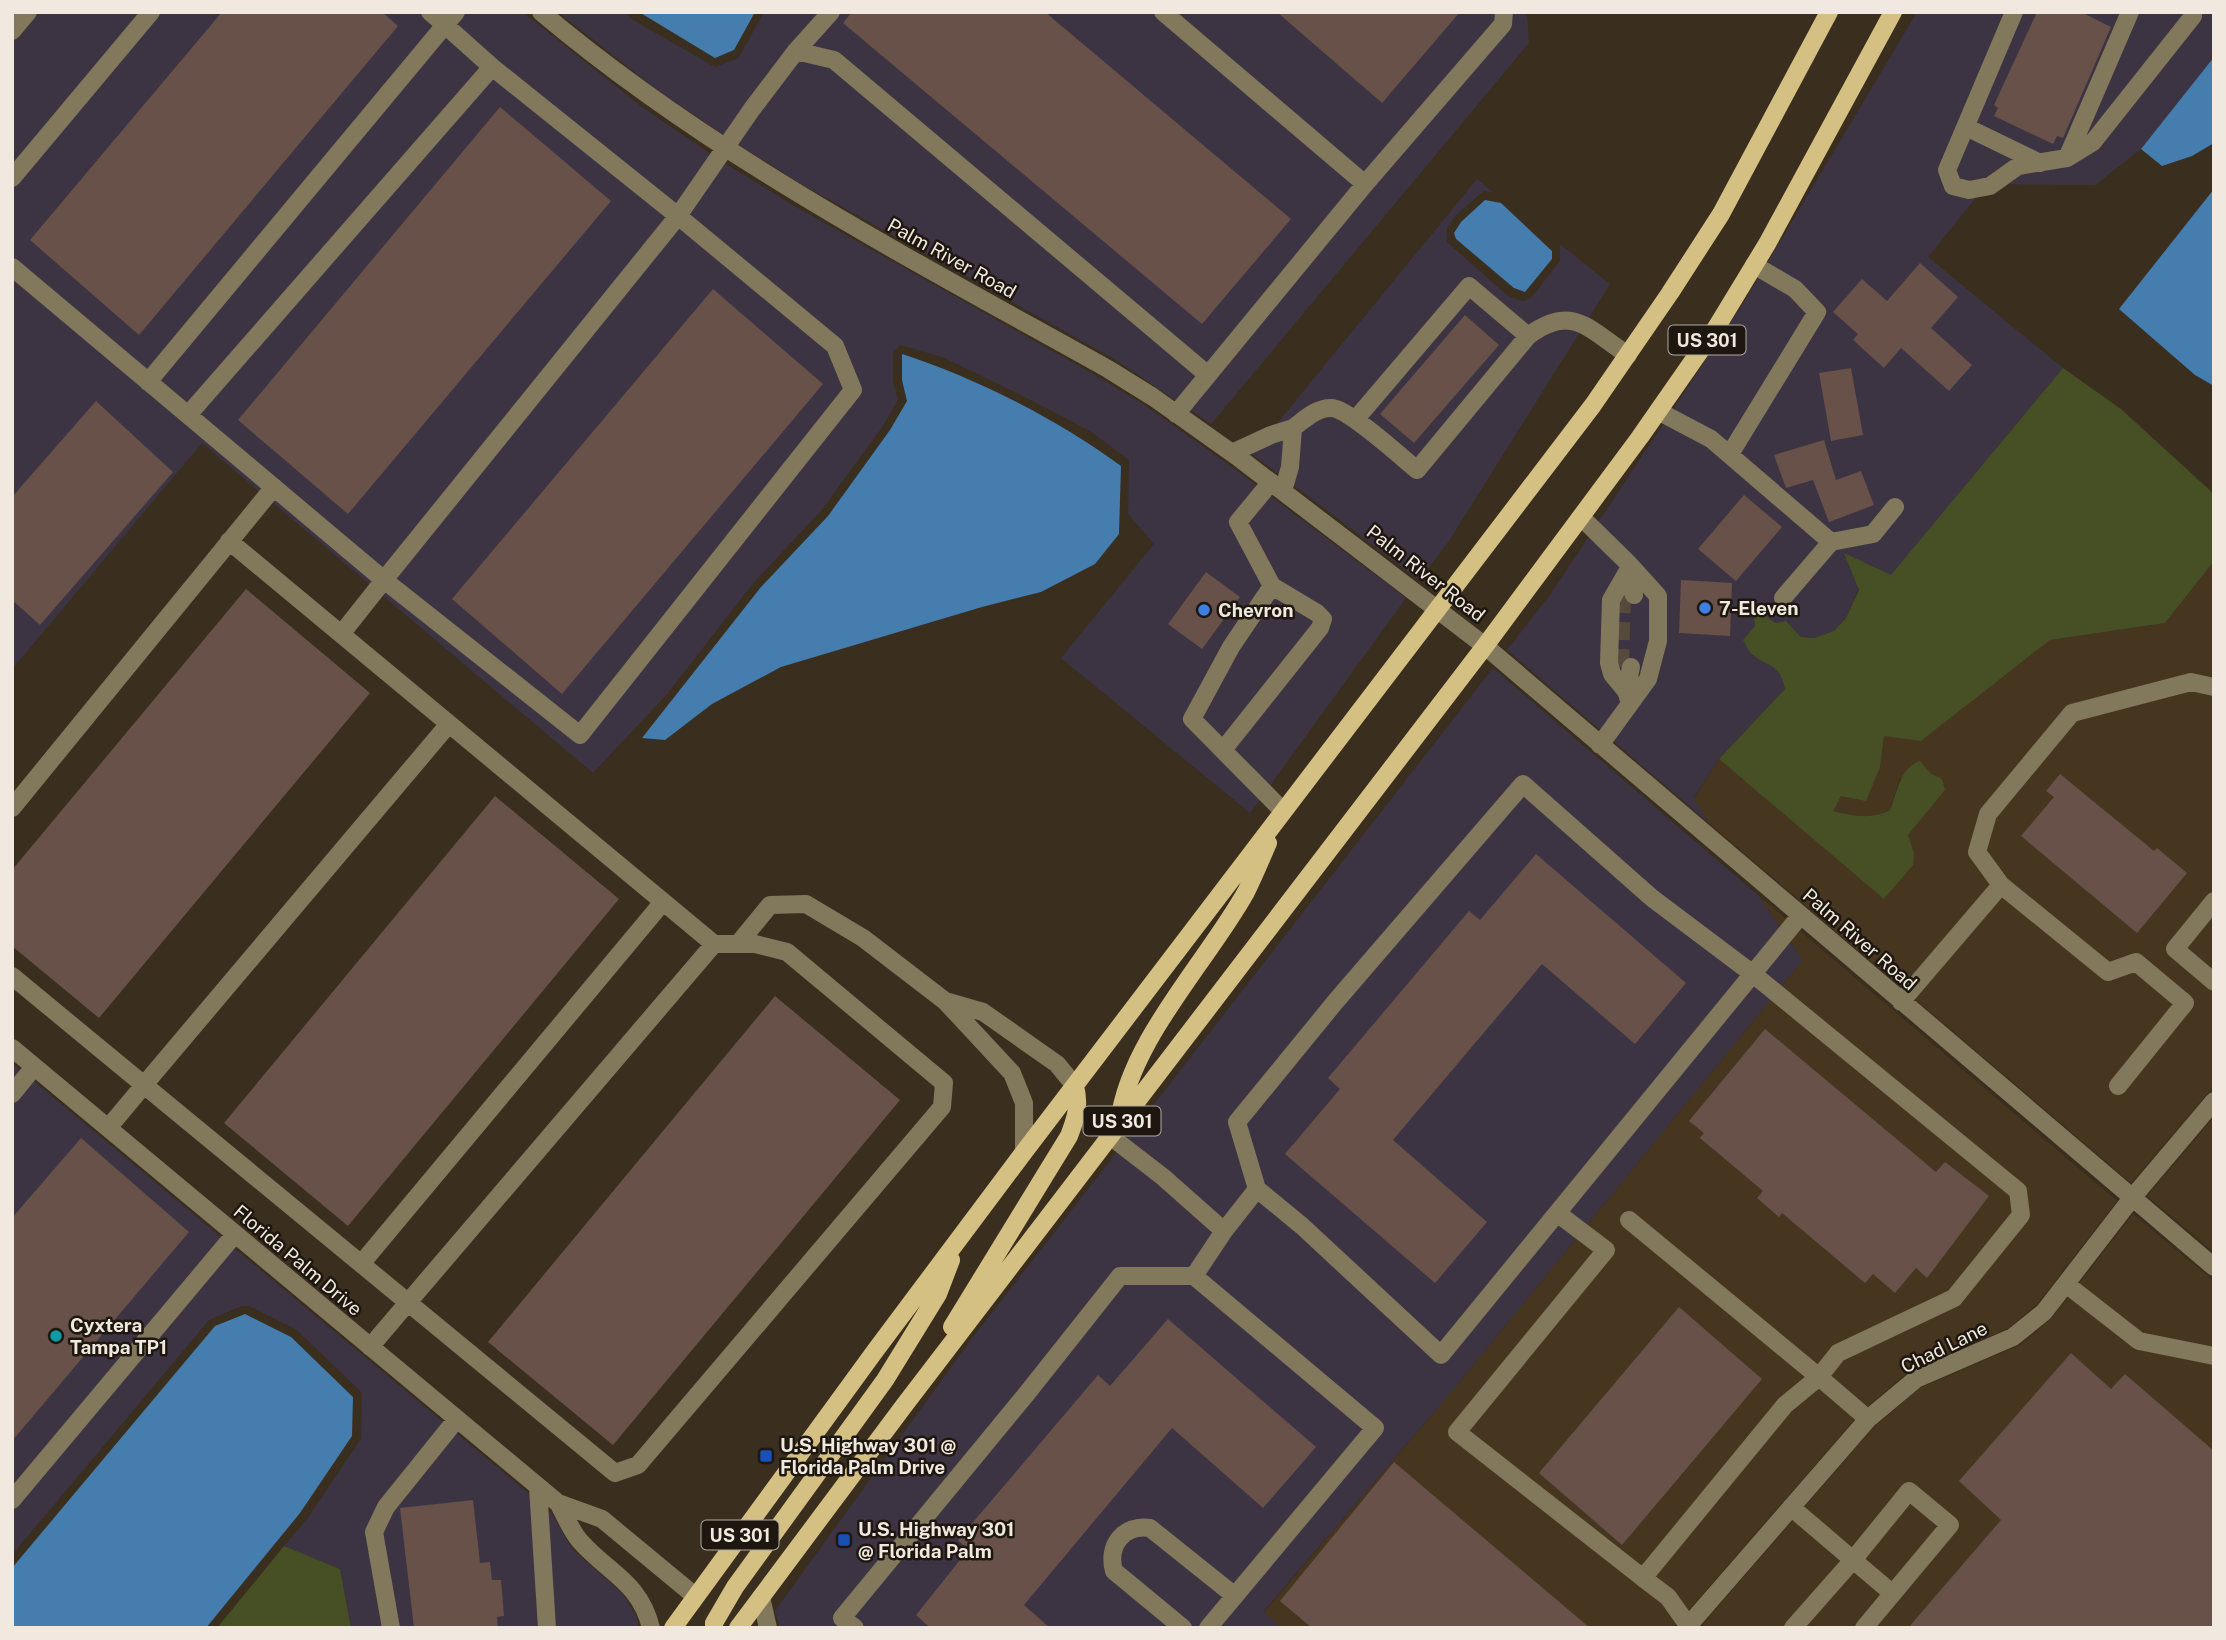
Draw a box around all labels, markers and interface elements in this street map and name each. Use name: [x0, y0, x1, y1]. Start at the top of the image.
street label: Palm River Road: [884, 214, 1020, 302]
road number: US 301: [1668, 326, 1746, 354]
street label: Palm River Road: [1363, 520, 1489, 626]
place label: 7-Eleven: [1719, 597, 1798, 619]
place label: Chevron: [1218, 599, 1293, 621]
marker: 7-Eleven: [1697, 600, 1713, 616]
marker: Chevron: [1196, 602, 1212, 618]
street label: Palm River Road: [1799, 884, 1921, 994]
road number: US 301: [1084, 1106, 1160, 1136]
street label: Florida Palm Drive: [229, 1200, 367, 1320]
place label: Cyxtera Tampa TP1: [70, 1314, 167, 1358]
street label: Chad Lane: [1897, 1317, 1991, 1377]
marker: Cyxtera Tampa TP1: [48, 1328, 64, 1344]
place label: U.S. Highway 301 @ Florida Palm Drive: [780, 1434, 956, 1478]
marker: U.S. Highway 301 @ Florida Palm Drive: [758, 1448, 774, 1464]
place label: U.S. Highway 301 @ Florida Palm: [858, 1518, 1014, 1562]
road number: US 301: [702, 1520, 778, 1550]
marker: U.S. Highway 301 @ Florida Palm: [836, 1532, 852, 1548]

